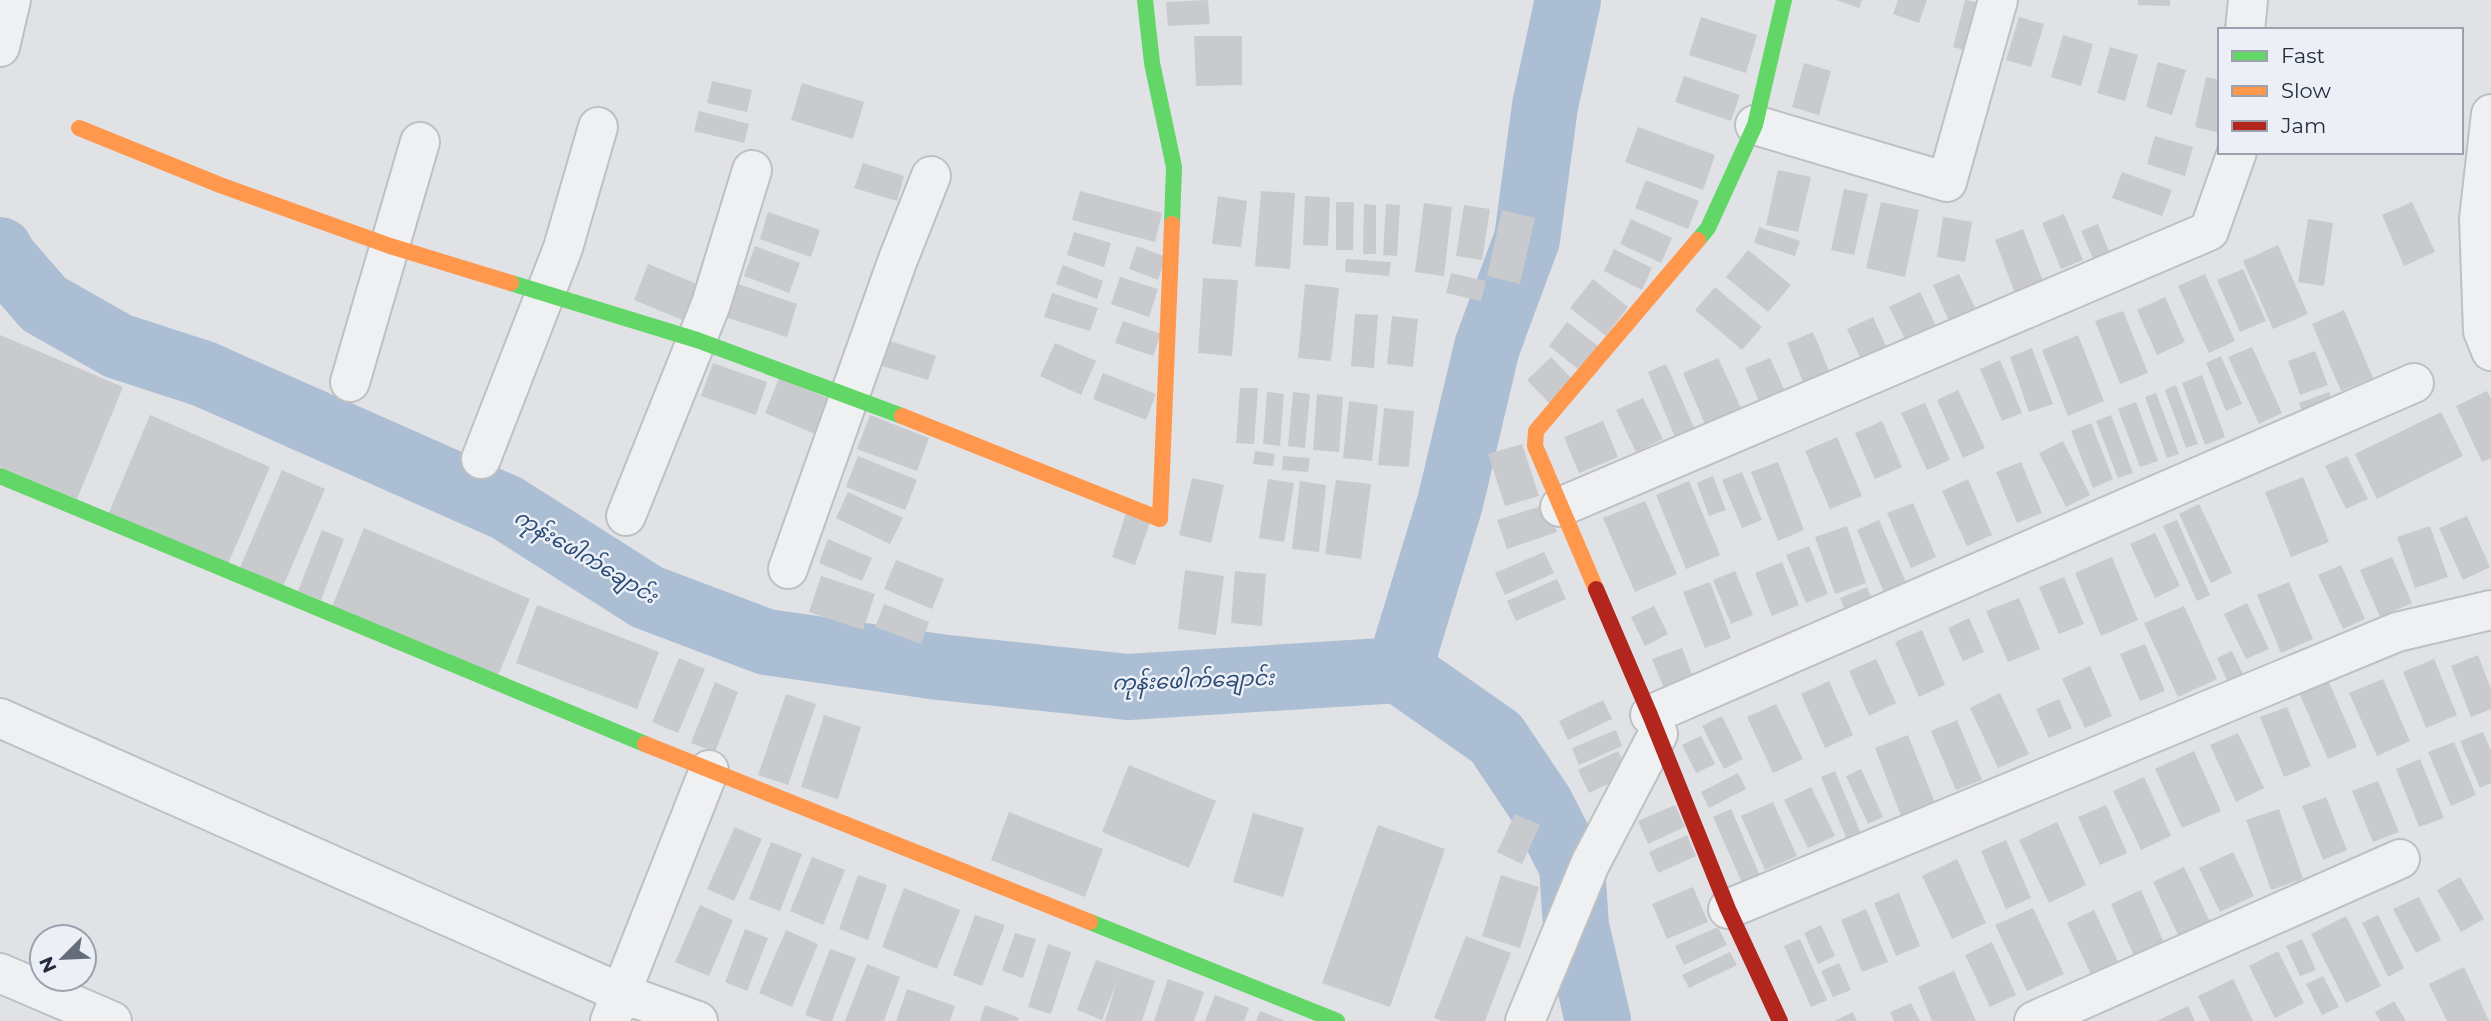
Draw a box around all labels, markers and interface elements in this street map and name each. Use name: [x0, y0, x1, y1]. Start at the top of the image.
legend: [2218, 28, 2463, 154]
text: Fast: [2281, 43, 2325, 68]
text: Slow: [2281, 78, 2331, 103]
text: Jam: [2280, 113, 2326, 138]
water label: ကုန်းဖေါက်ချောင်း: [507, 502, 664, 614]
water label: ကုန်းဖေါက်ချောင်း: [1111, 663, 1276, 700]
north arrow: [28, 923, 98, 993]
text: N: [34, 953, 62, 976]

